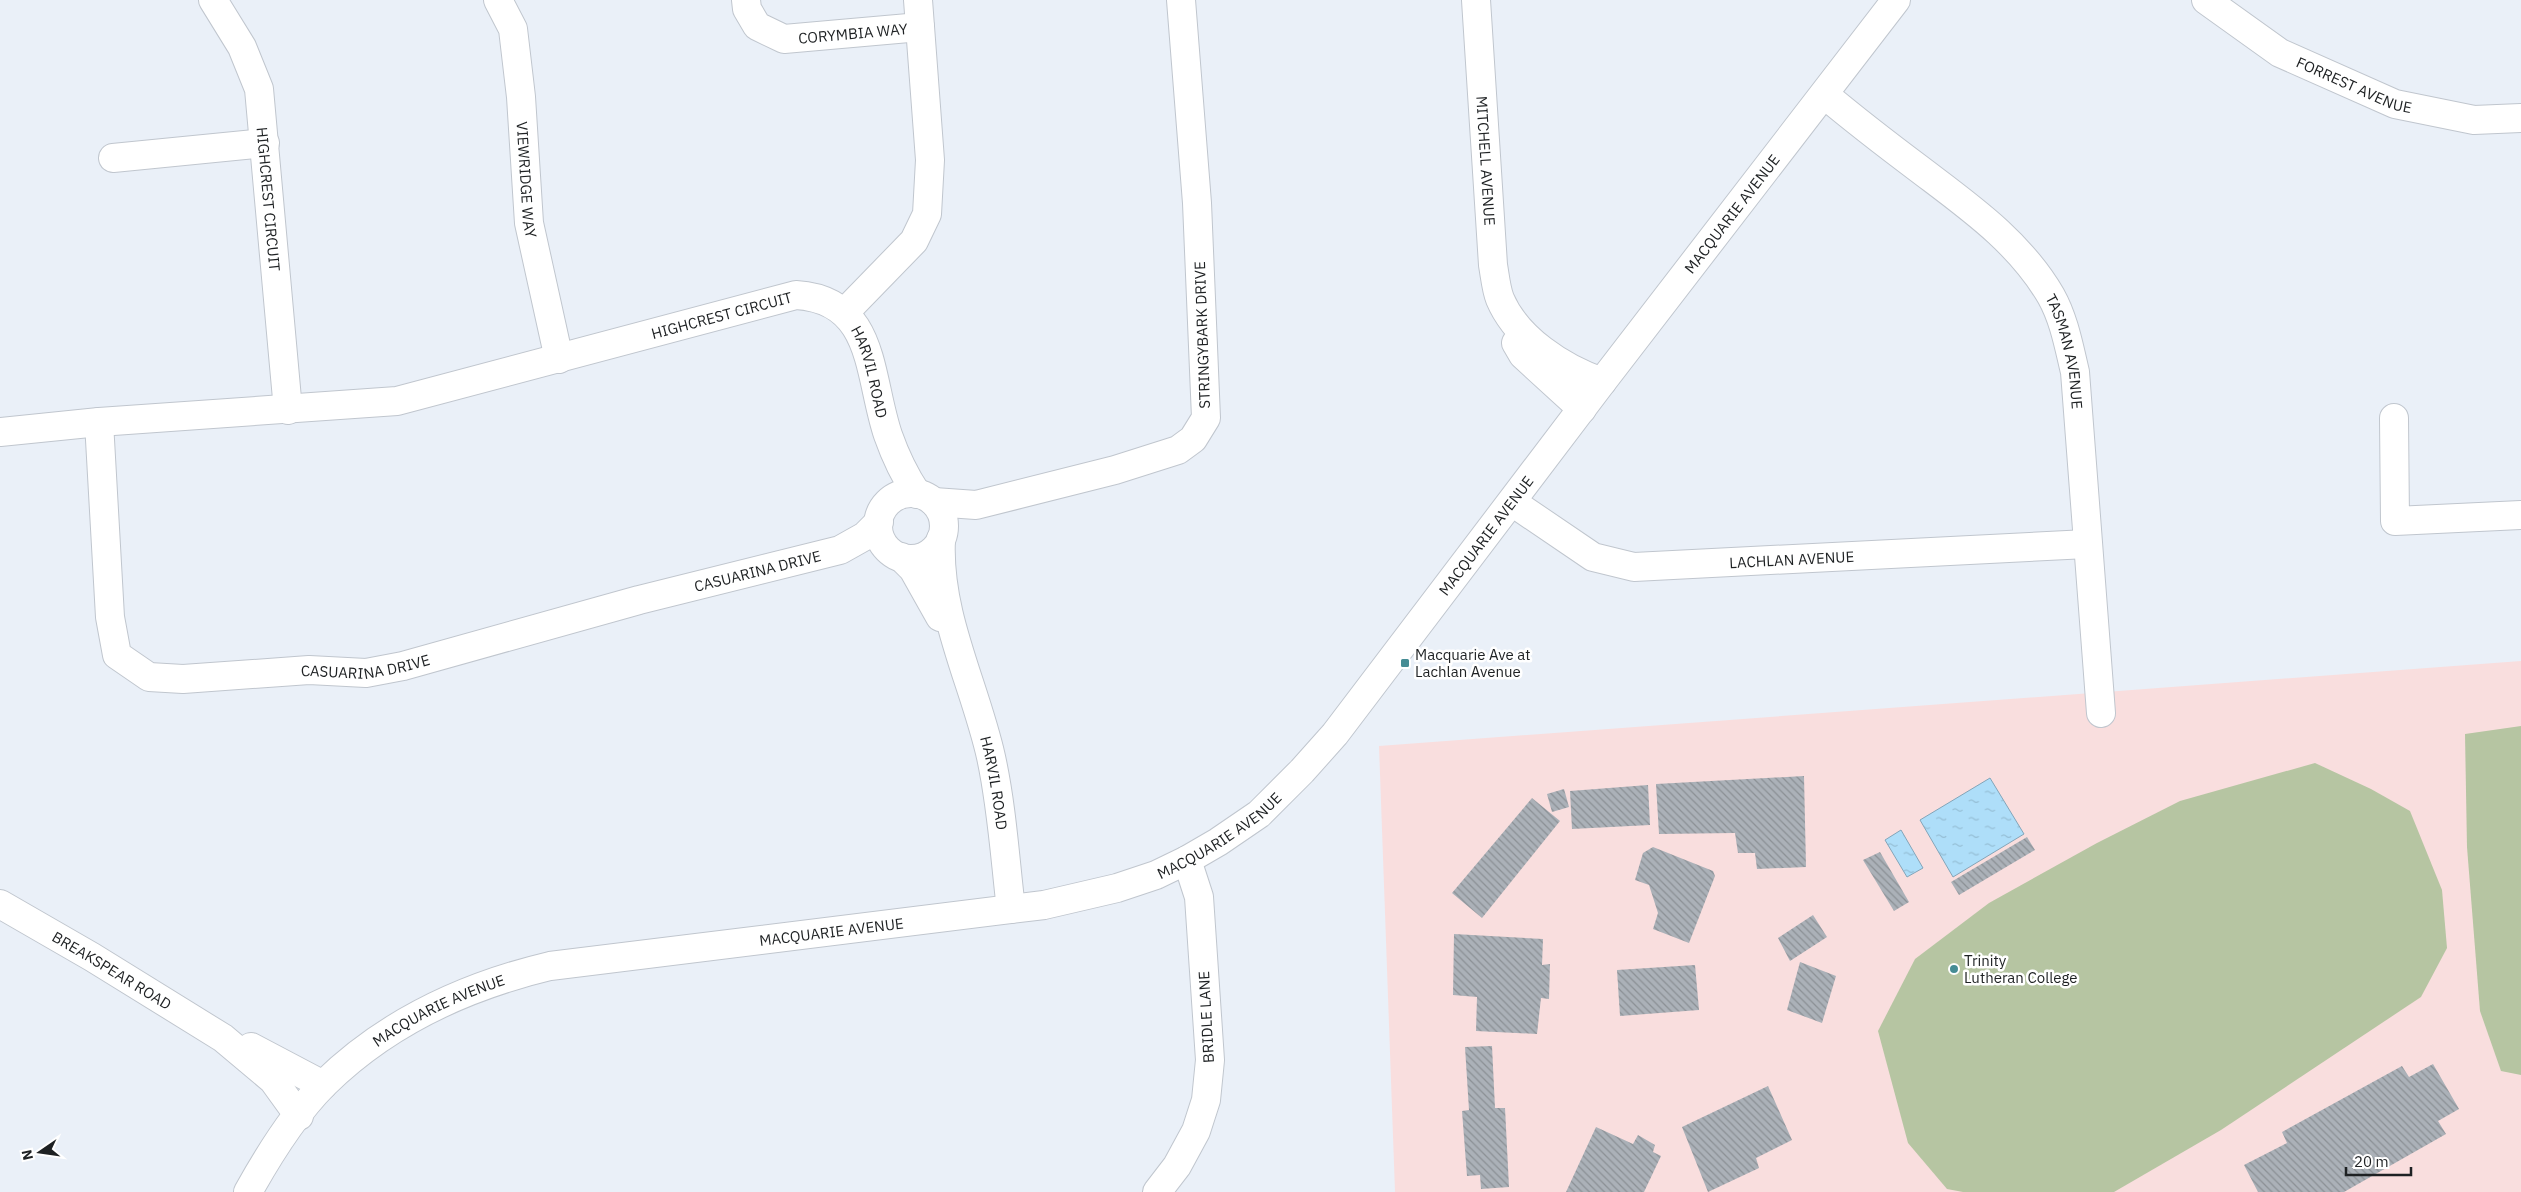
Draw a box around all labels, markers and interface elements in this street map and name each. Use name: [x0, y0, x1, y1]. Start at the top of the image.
street label: CORYMBIA WAY: [797, 19, 909, 47]
street label: FORREST AVENUE: [2294, 52, 2414, 117]
street label: MITCHELL AVENUE: [1473, 95, 1500, 226]
street label: VIEWRIDGE WAY: [513, 121, 542, 240]
street label: HIGHCREST CIRCUIT: [253, 126, 285, 272]
street label: MACQUARIE AVENUE: [1680, 150, 1783, 277]
street label: STRINGYBARK DRIVE: [1190, 261, 1214, 409]
street label: HIGHCREST CIRCUIT: [649, 287, 794, 343]
street label: TASMAN AVENUE: [2042, 290, 2087, 410]
street label: HARVIL ROAD: [847, 322, 892, 420]
street label: MACQUARIE AVENUE: [1434, 472, 1537, 599]
street label: CASUARINA DRIVE: [692, 546, 823, 595]
street label: LACHLAN AVENUE: [1729, 546, 1855, 572]
place label: Macquarie Ave at Lachlan Avenue: [1415, 645, 1531, 681]
street label: CASUARINA DRIVE: [300, 650, 432, 683]
marker: Macquarie Ave at Lachlan Avenue: [1399, 657, 1411, 669]
street label: HARVIL ROAD: [977, 734, 1012, 831]
street label: MACQUARIE AVENUE: [1154, 788, 1285, 883]
street label: MACQUARIE AVENUE: [758, 913, 905, 950]
street label: BREAKSPEAR ROAD: [49, 927, 175, 1013]
place label: Trinity Lutheran College: [1964, 951, 2078, 987]
marker: Trinity Lutheran College: [1948, 963, 1960, 975]
street label: MACQUARIE AVENUE: [368, 970, 507, 1050]
street label: BRIDLE LANE: [1194, 971, 1218, 1063]
north arrow: [15, 1127, 65, 1177]
scale bar: [2346, 1144, 2411, 1176]
text: N: [17, 1148, 37, 1162]
text: 20 m: [2354, 1152, 2389, 1171]

